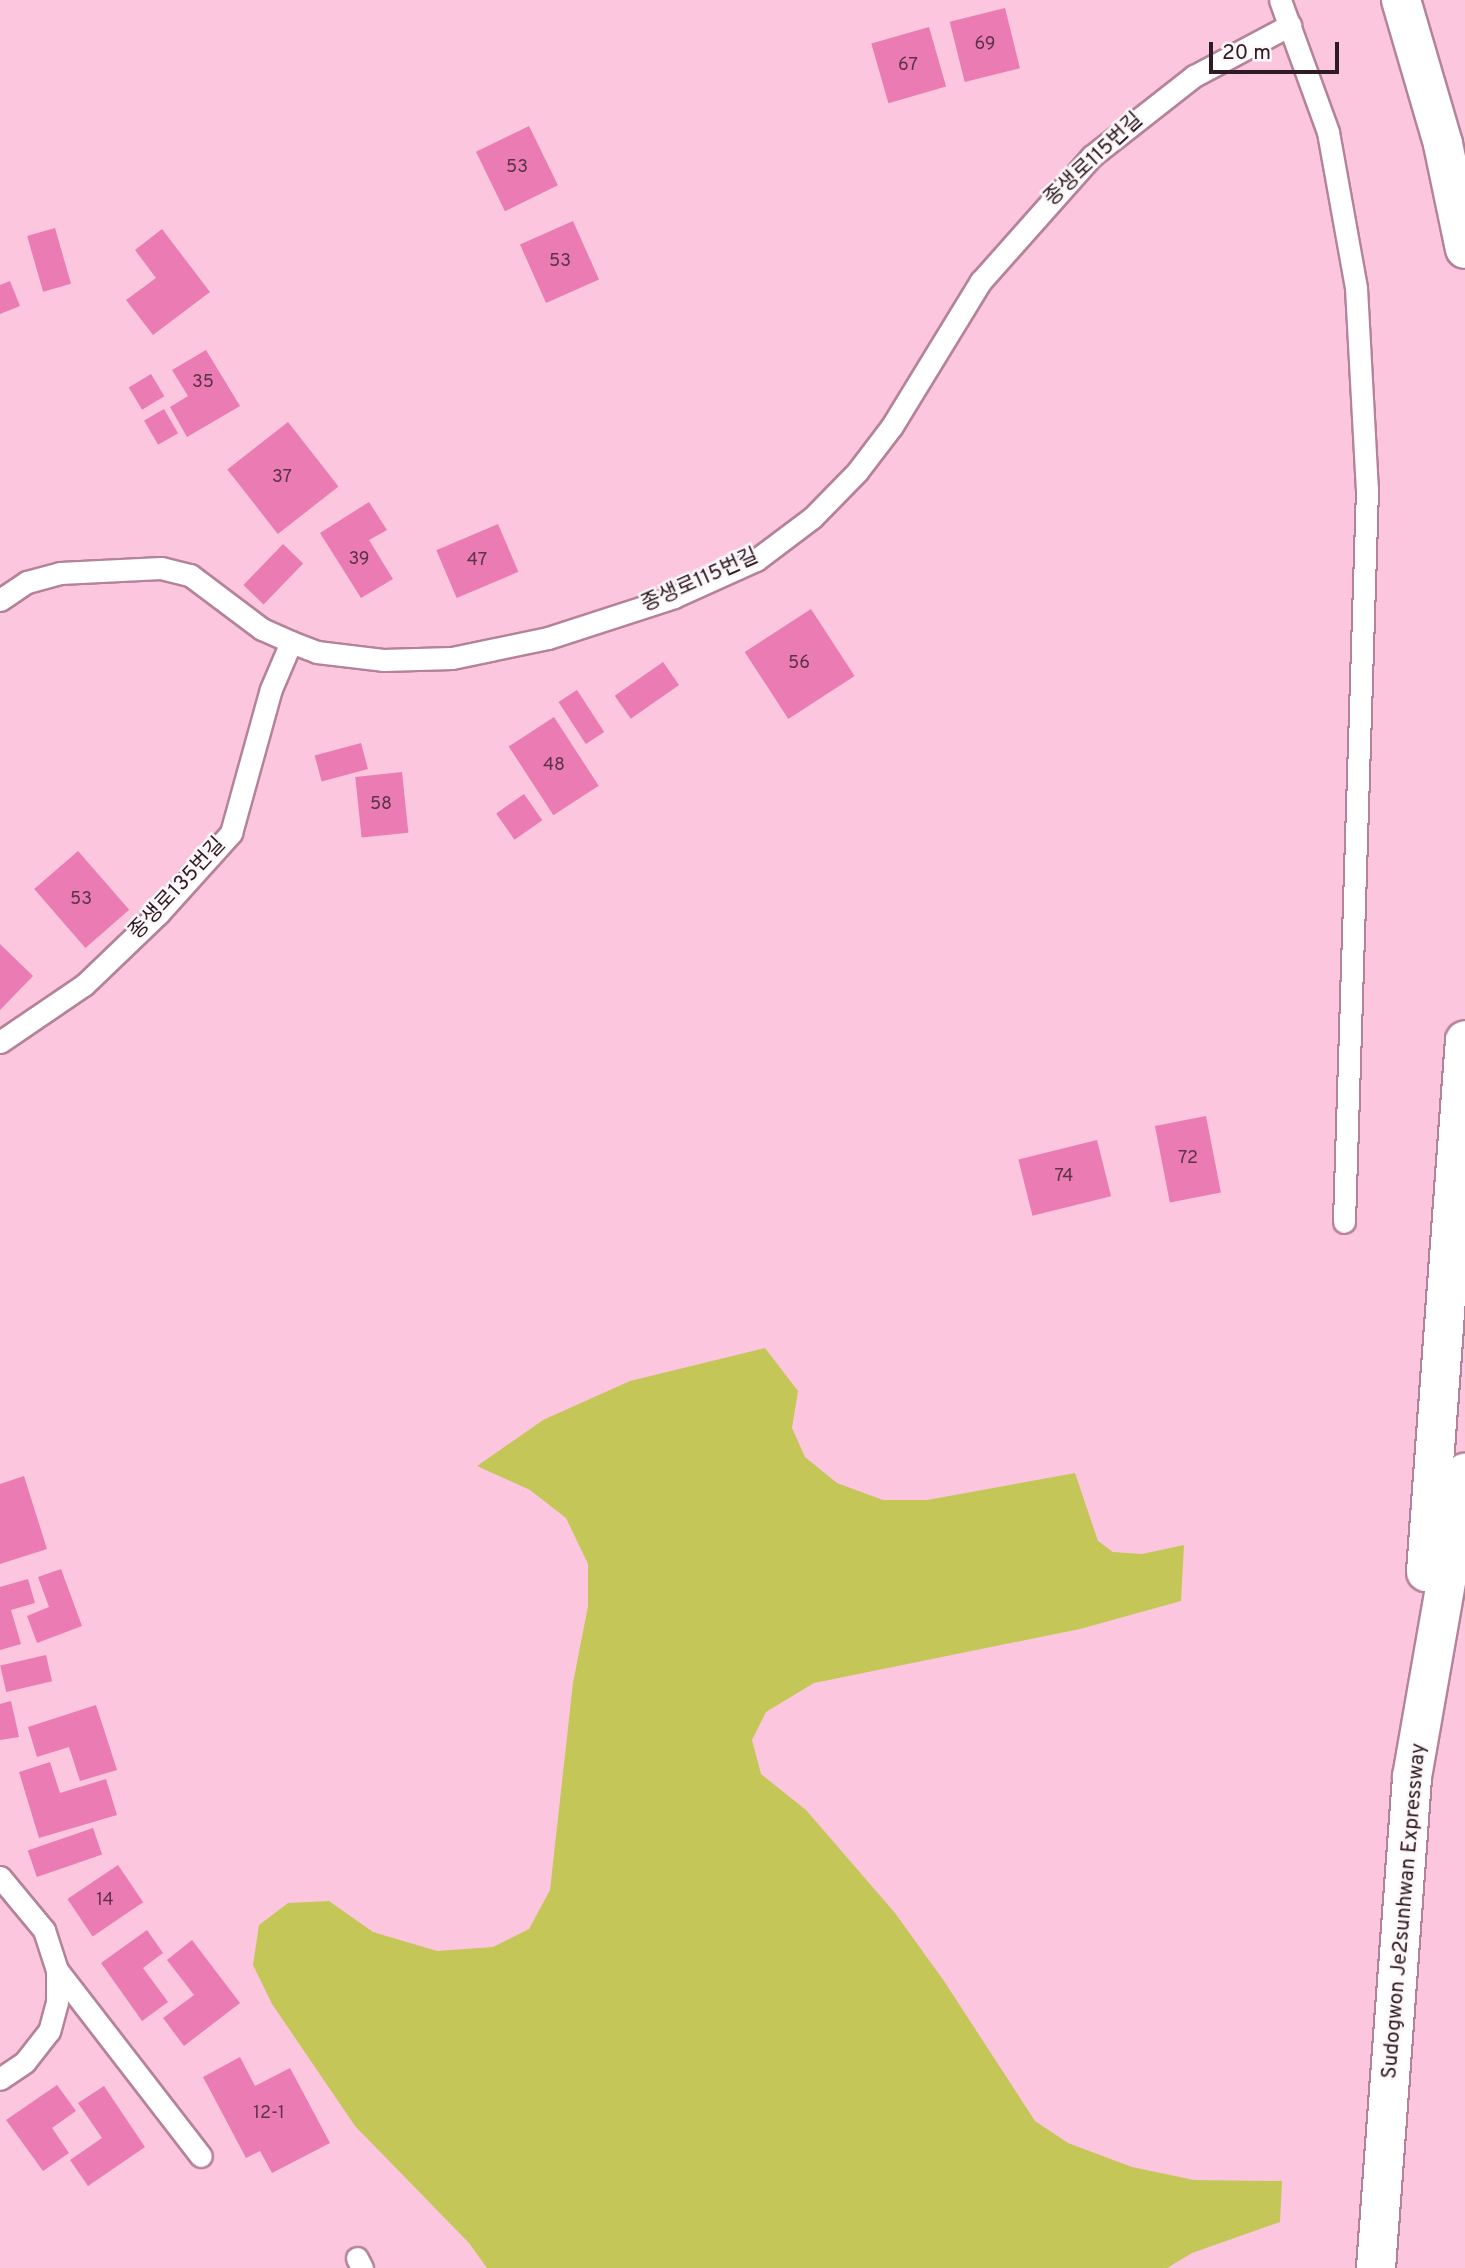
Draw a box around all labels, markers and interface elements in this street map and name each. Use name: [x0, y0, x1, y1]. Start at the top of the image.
scale bar: [1213, 28, 1342, 72]
house number: 69: [975, 34, 995, 56]
text: 20 m: [1222, 40, 1271, 67]
house number: 67: [898, 55, 918, 77]
street label: 종생로115번길: [1040, 108, 1148, 212]
house number: 53: [506, 157, 528, 179]
house number: 53: [549, 251, 571, 273]
house number: 35: [192, 372, 214, 394]
house number: 37: [272, 467, 292, 489]
street label: 종생로115번길: [638, 544, 762, 618]
house number: 39: [348, 549, 370, 571]
house number: 47: [467, 550, 487, 572]
house number: 56: [788, 653, 810, 675]
house number: 48: [543, 755, 565, 777]
house number: 58: [370, 794, 392, 816]
street label: 종생로135번길: [124, 833, 232, 945]
house number: 53: [70, 889, 92, 911]
house number: 72: [1178, 1148, 1198, 1170]
house number: 74: [1055, 1166, 1073, 1188]
street label: Sudogwon Je2sunhwan Expressway: [1378, 1742, 1432, 2080]
house number: 14: [96, 1890, 114, 1912]
house number: 12-1: [253, 2103, 285, 2125]

